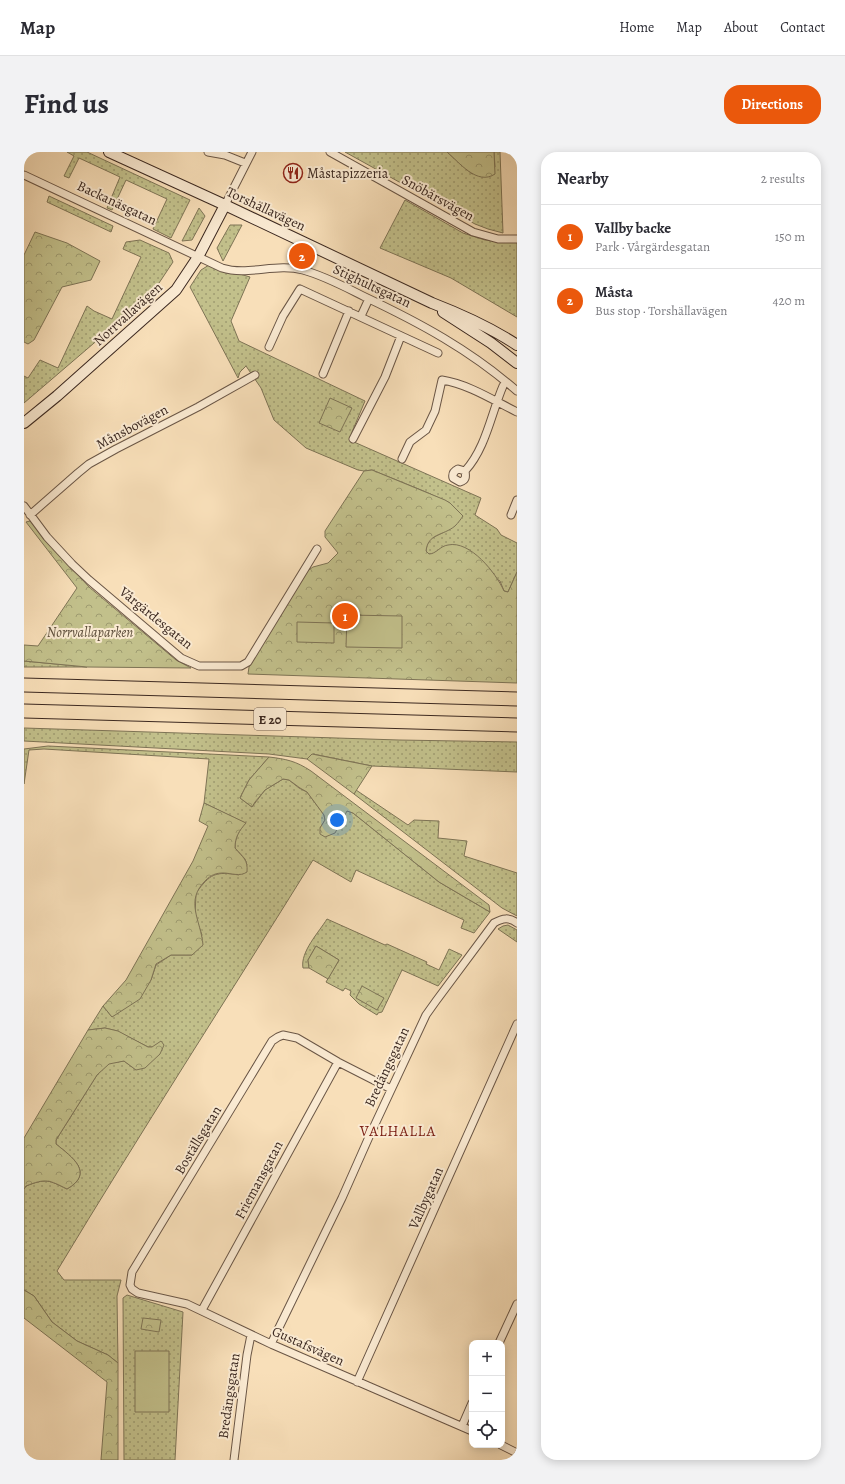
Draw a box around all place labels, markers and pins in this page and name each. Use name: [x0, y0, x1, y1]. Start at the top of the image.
restaurant icon: Måstapizzeria: [282, 162, 304, 184]
place label: Måstapizzeria: [307, 164, 389, 183]
pin: 2: [289, 241, 315, 271]
pin: 1: [332, 601, 358, 631]

